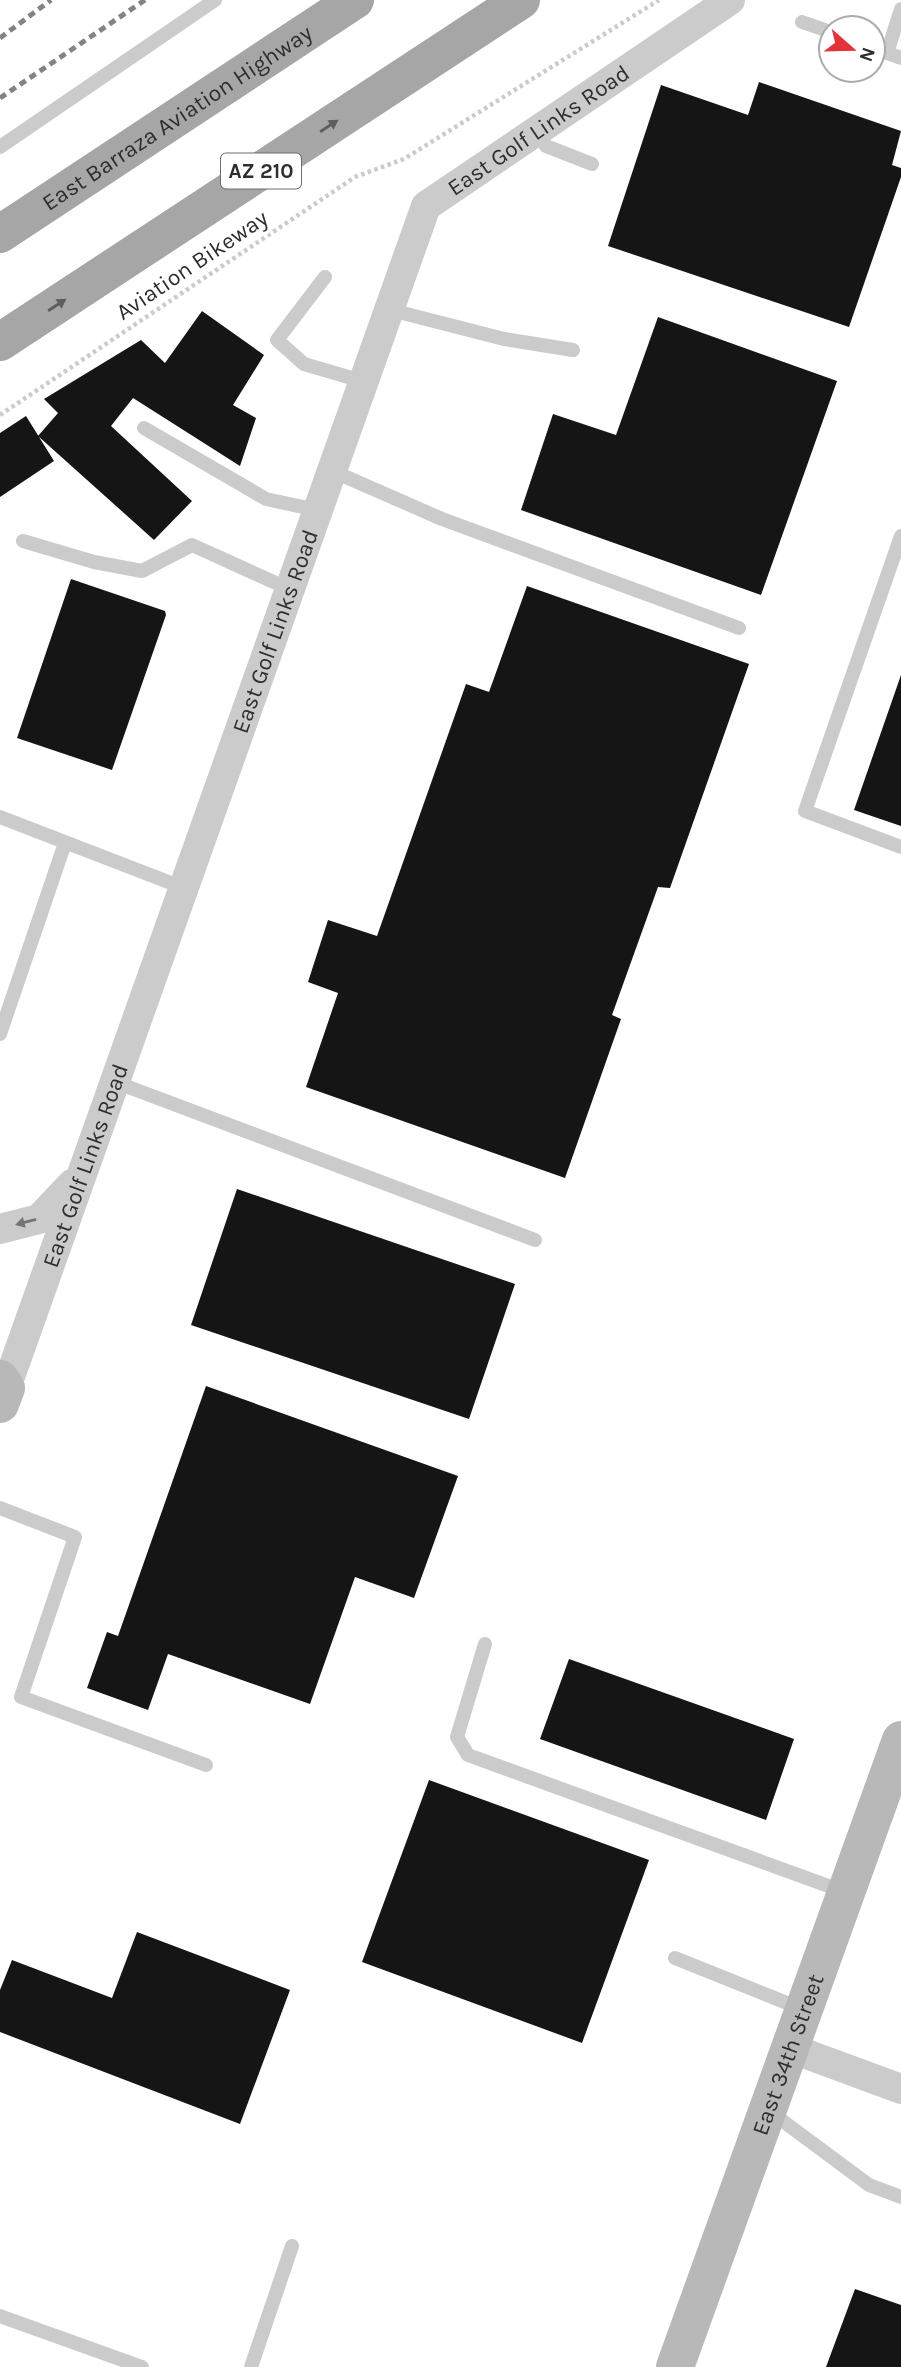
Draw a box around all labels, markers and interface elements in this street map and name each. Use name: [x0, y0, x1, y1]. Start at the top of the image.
north arrow: [817, 14, 887, 84]
street label: East Barraza Aviation Highway: [37, 18, 317, 216]
text: N: [854, 44, 880, 65]
street label: East Golf Links Road: [442, 59, 634, 201]
one-way arrow: [320, 119, 338, 133]
road number: AZ 210: [221, 154, 301, 188]
street label: Aviation Bikeway: [111, 204, 273, 326]
one-way arrow: [47, 298, 67, 311]
street label: East Golf Links Road: [226, 526, 323, 737]
street label: East Golf Links Road: [36, 1060, 134, 1271]
one-way arrow: [15, 1218, 36, 1228]
street label: East 34th Street: [746, 1970, 829, 2139]

